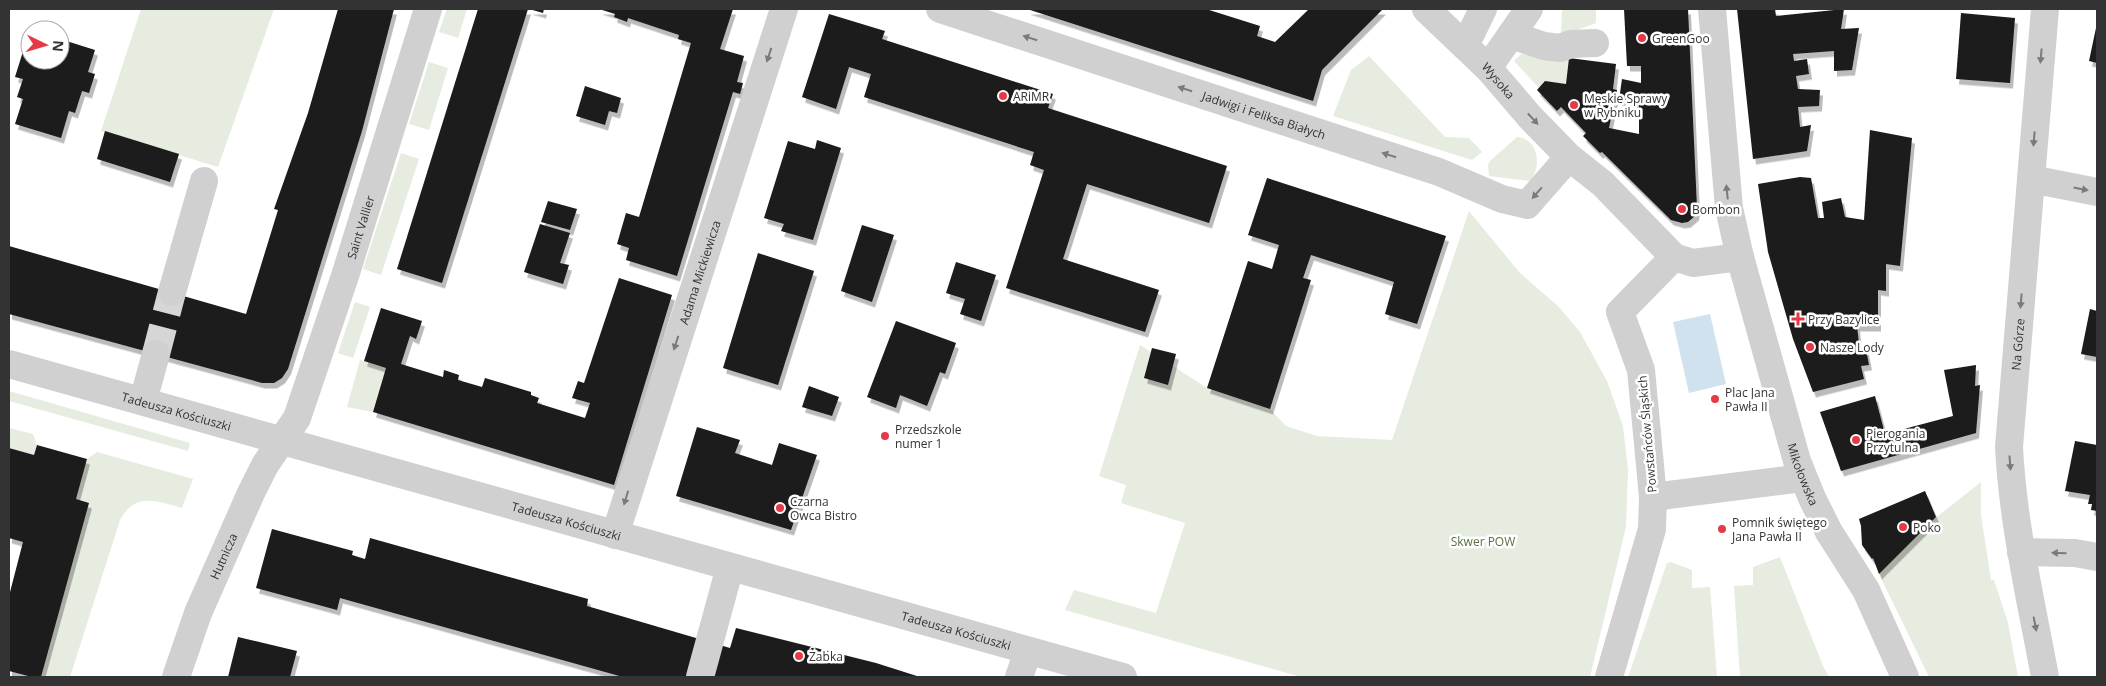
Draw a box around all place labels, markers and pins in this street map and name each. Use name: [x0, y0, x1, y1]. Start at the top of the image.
place label: GreenGoo: [1652, 30, 1710, 47]
marker: GreenGoo: [1636, 32, 1648, 44]
place label: ARiMR: [1013, 88, 1050, 105]
marker: ARiMR: [997, 90, 1009, 102]
place label: Męskie Sprawy w Rybniku: [1584, 90, 1668, 121]
marker: Męskie Sprawy w Rybniku: [1568, 99, 1580, 111]
place label: Bombon: [1692, 201, 1740, 218]
marker: Bombon: [1676, 203, 1688, 215]
place label: Przy Bazylice: [1808, 311, 1880, 328]
marker: Przy Bazylice: [1792, 313, 1804, 325]
place label: Nasze Lody: [1820, 339, 1885, 356]
marker: Nasze Lody: [1804, 341, 1816, 353]
place label: Plac Jana Pawła II: [1725, 384, 1775, 415]
marker: Plac Jana Pawła II: [1709, 393, 1721, 405]
place label: Przedszkole numer 1: [895, 421, 962, 452]
place label: Pierogania Przytulna: [1866, 425, 1925, 456]
marker: Przedszkole numer 1: [879, 430, 891, 442]
marker: Pierogania Przytulna: [1850, 434, 1862, 446]
place label: Czarna Owca Bistro: [790, 493, 857, 524]
marker: Czarna Owca Bistro: [774, 502, 786, 514]
place label: Pomnik świętego Jana Pawła II: [1731, 514, 1827, 545]
place label: Poko: [1913, 519, 1941, 536]
marker: Poko: [1897, 521, 1909, 533]
marker: Pomnik świętego Jana Pawła II: [1716, 523, 1728, 535]
place label: Żabka: [809, 648, 843, 665]
marker: Żabka: [793, 650, 805, 662]

